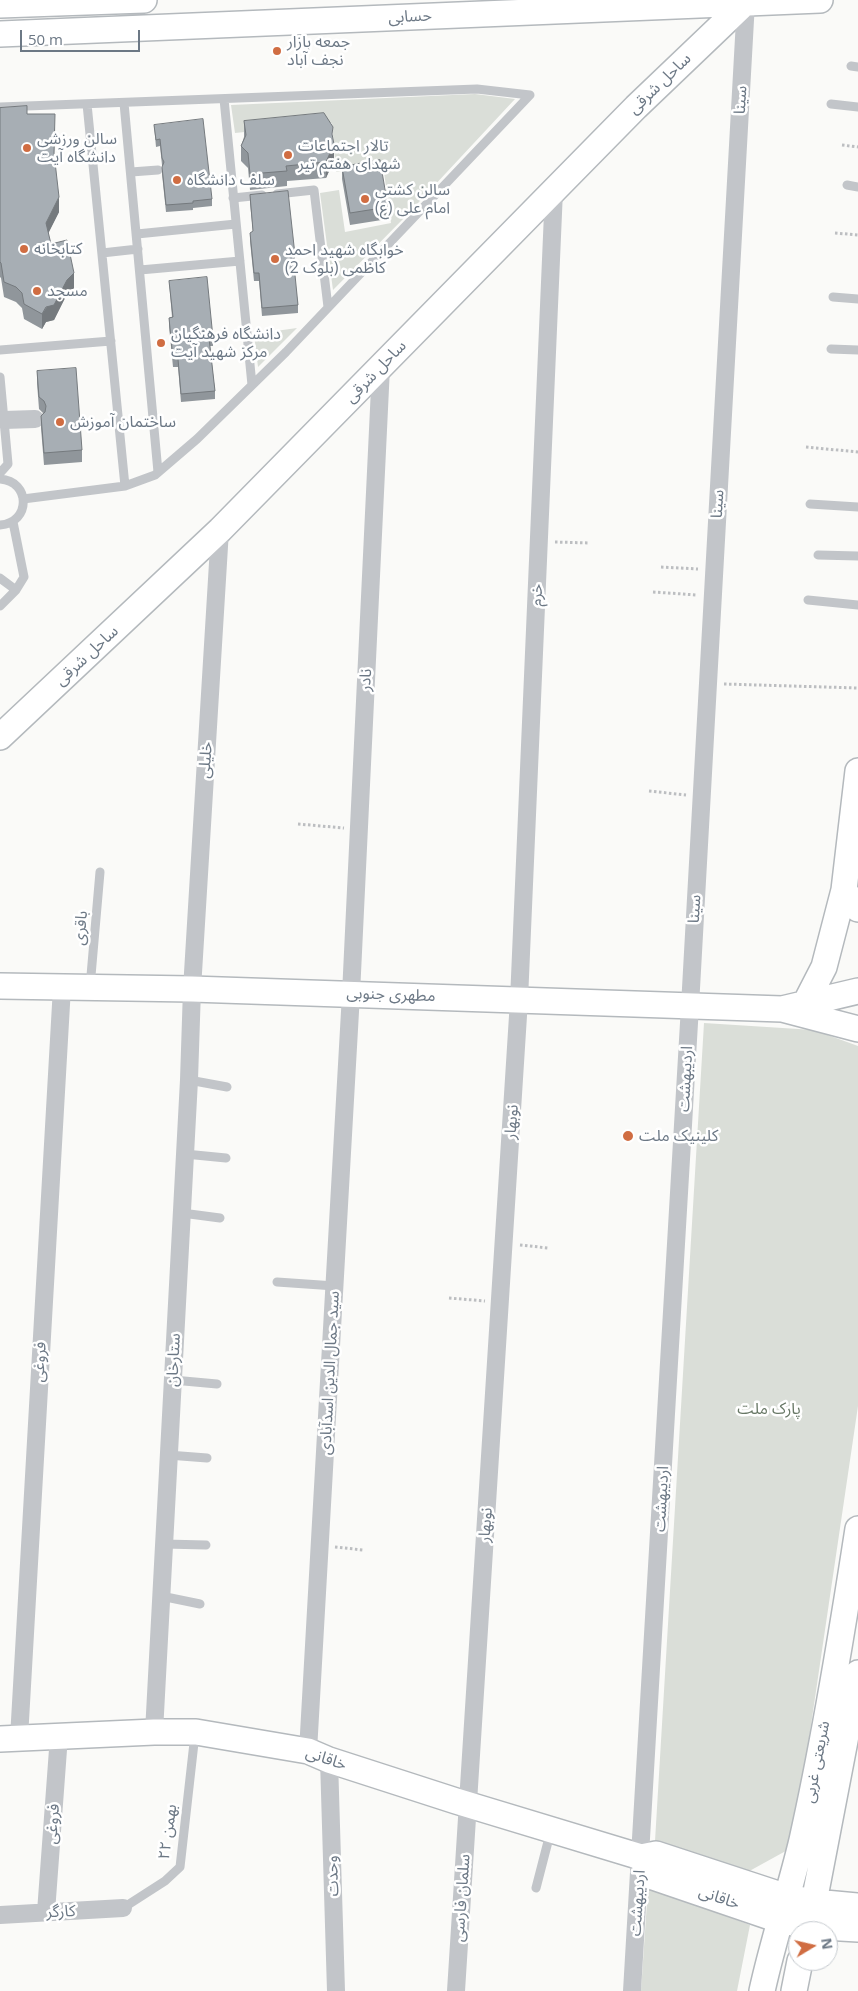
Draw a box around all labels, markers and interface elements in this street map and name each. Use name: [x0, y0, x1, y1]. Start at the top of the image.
street label: حسابی: [388, 6, 432, 28]
scale bar: [22, 20, 142, 52]
text: 50 m: [28, 29, 63, 49]
place label: جمعه بازار نجف آباد: [287, 32, 350, 70]
marker: جمعه بازار نجف آباد: [271, 45, 283, 57]
street label: ساحل شرقی: [625, 49, 695, 119]
street label: سینا: [731, 85, 751, 115]
place label: سالن ورزشی دانشگاه آیت: [37, 129, 117, 167]
place label: تالار اجتماعات شهدای هفتم تیر: [298, 136, 401, 174]
marker: سالن ورزشی دانشگاه آیت: [21, 142, 33, 154]
marker: تالار اجتماعات شهدای هفتم تیر: [282, 149, 294, 161]
place label: سلف دانشگاه: [187, 170, 275, 190]
marker: سلف دانشگاه: [171, 174, 183, 186]
place label: سالن کشتی امام علی (ع): [375, 180, 450, 218]
marker: سالن کشتی امام علی (ع): [359, 193, 371, 205]
place label: کتابخانه: [34, 239, 82, 259]
place label: خوابگاه شهید احمد کاظمی (بلوک 2): [285, 240, 404, 278]
marker: کتابخانه: [18, 243, 30, 255]
marker: خوابگاه شهید احمد کاظمی (بلوک 2): [269, 253, 281, 265]
place label: مسجد: [47, 281, 88, 301]
marker: مسجد: [31, 285, 43, 297]
place label: دانشگاه فرهنگیان مرکز شهید آیت: [171, 324, 281, 362]
marker: دانشگاه فرهنگیان مرکز شهید آیت: [155, 337, 167, 349]
street label: ساحل شرقی: [341, 337, 411, 407]
place label: ساختمان آموزش: [70, 412, 176, 432]
marker: ساختمان آموزش: [54, 416, 66, 428]
street label: سینا: [708, 489, 728, 519]
street label: خرم: [527, 583, 547, 607]
street label: ساحل شرقی: [51, 622, 123, 690]
street label: نادر: [356, 668, 376, 692]
street label: خلیلی: [195, 741, 217, 779]
street label: سینا: [685, 894, 705, 924]
street label: باقری: [70, 910, 92, 946]
street label: مطهری جنوبی: [346, 984, 436, 1006]
street label: اردیبهشت: [675, 1045, 697, 1113]
street label: نوبهار: [501, 1104, 523, 1140]
place label: کلینیک ملت: [639, 1126, 718, 1146]
marker: کلینیک ملت: [621, 1129, 635, 1143]
street label: سید جمال الدین اسدآبادی: [316, 1290, 344, 1456]
street label: ستارخان: [163, 1333, 185, 1387]
street label: فروغی: [29, 1341, 51, 1383]
park label: پارک ملت: [737, 1399, 801, 1419]
street label: اردیبهشت: [651, 1465, 673, 1533]
street label: نوبهار: [475, 1507, 497, 1543]
street label: شریعتی غربی: [800, 1719, 834, 1805]
street label: خاقانی: [303, 1743, 349, 1775]
street label: فروغی: [42, 1803, 64, 1845]
street label: ۲۲ بهمن: [155, 1803, 181, 1861]
street label: سلمان فارسی: [449, 1853, 475, 1943]
street label: وحدت: [323, 1855, 343, 1897]
street label: اردیبهشت: [626, 1869, 650, 1937]
street label: خاقانی: [696, 1882, 742, 1914]
street label: کارگر: [46, 1902, 76, 1922]
north arrow: [788, 1921, 838, 1971]
text: N: [817, 1937, 838, 1951]

